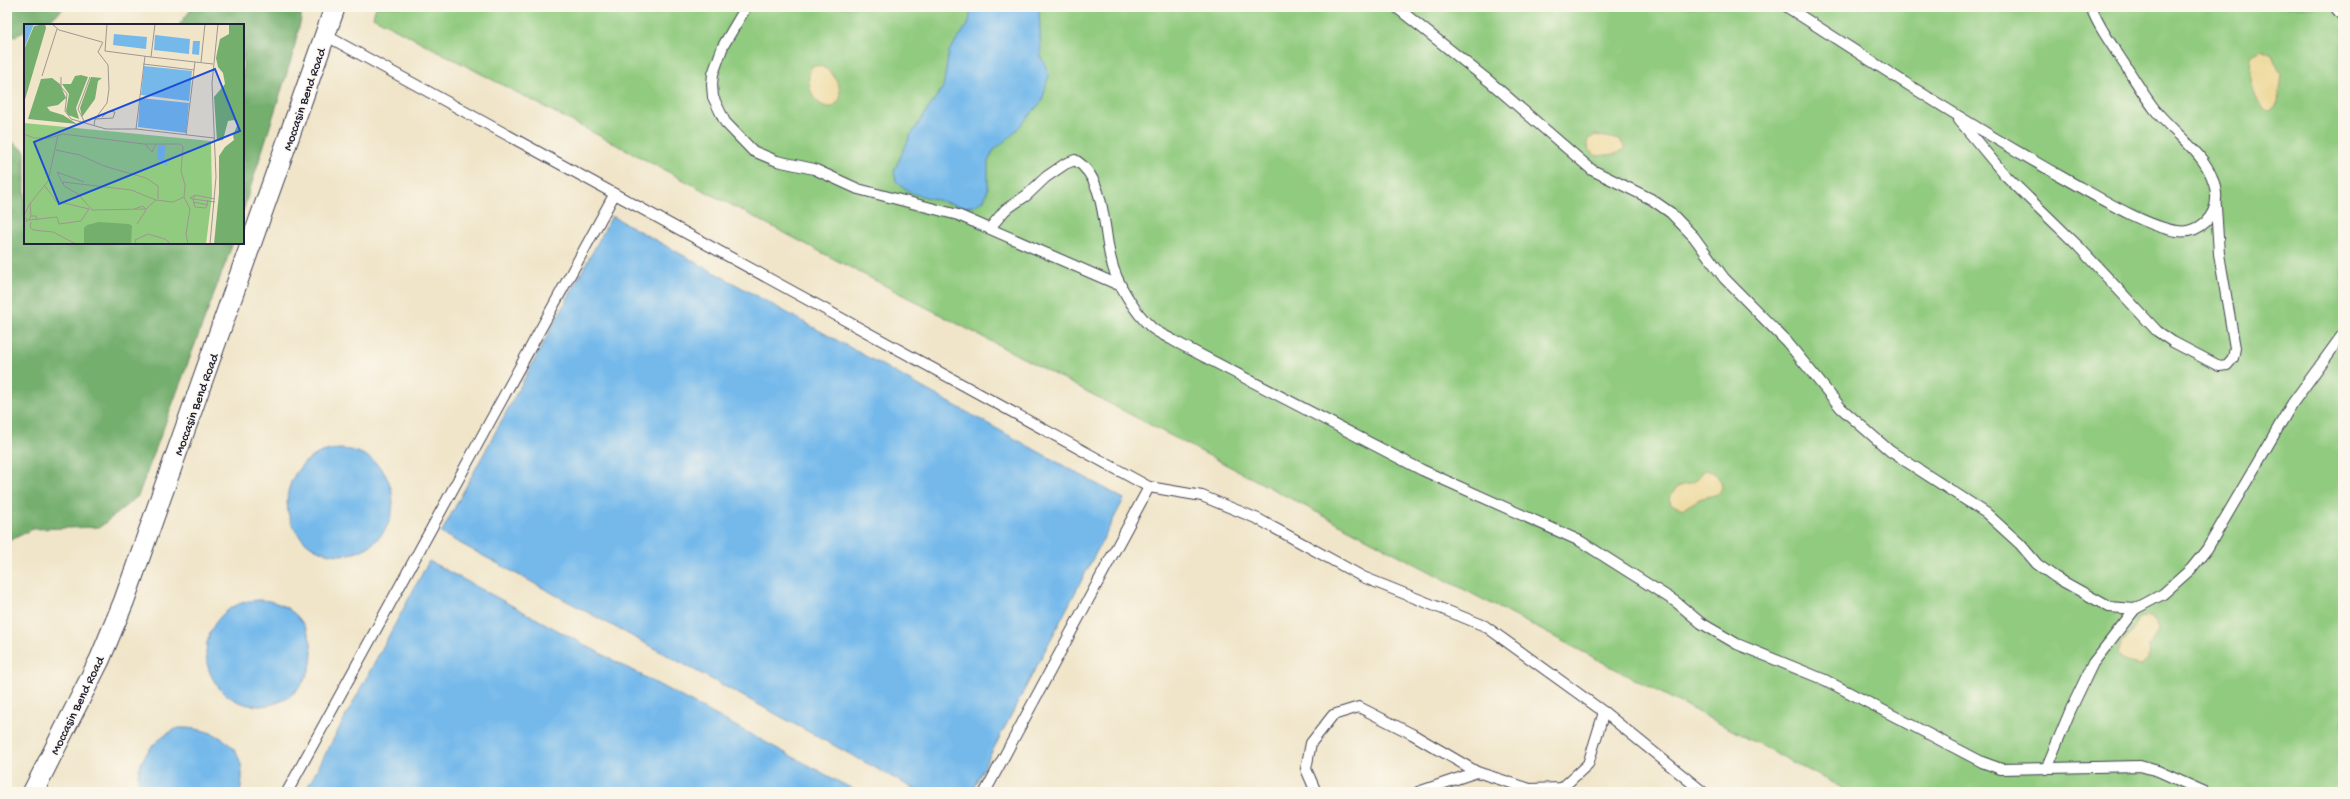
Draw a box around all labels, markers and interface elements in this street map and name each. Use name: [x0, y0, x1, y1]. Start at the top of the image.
inset map: [24, 24, 244, 244]
street label: Moccasin Bend Road: [281, 45, 330, 153]
street label: Moccasin Bend Road: [172, 351, 223, 458]
street label: Moccasin Bend Road: [48, 653, 109, 758]

